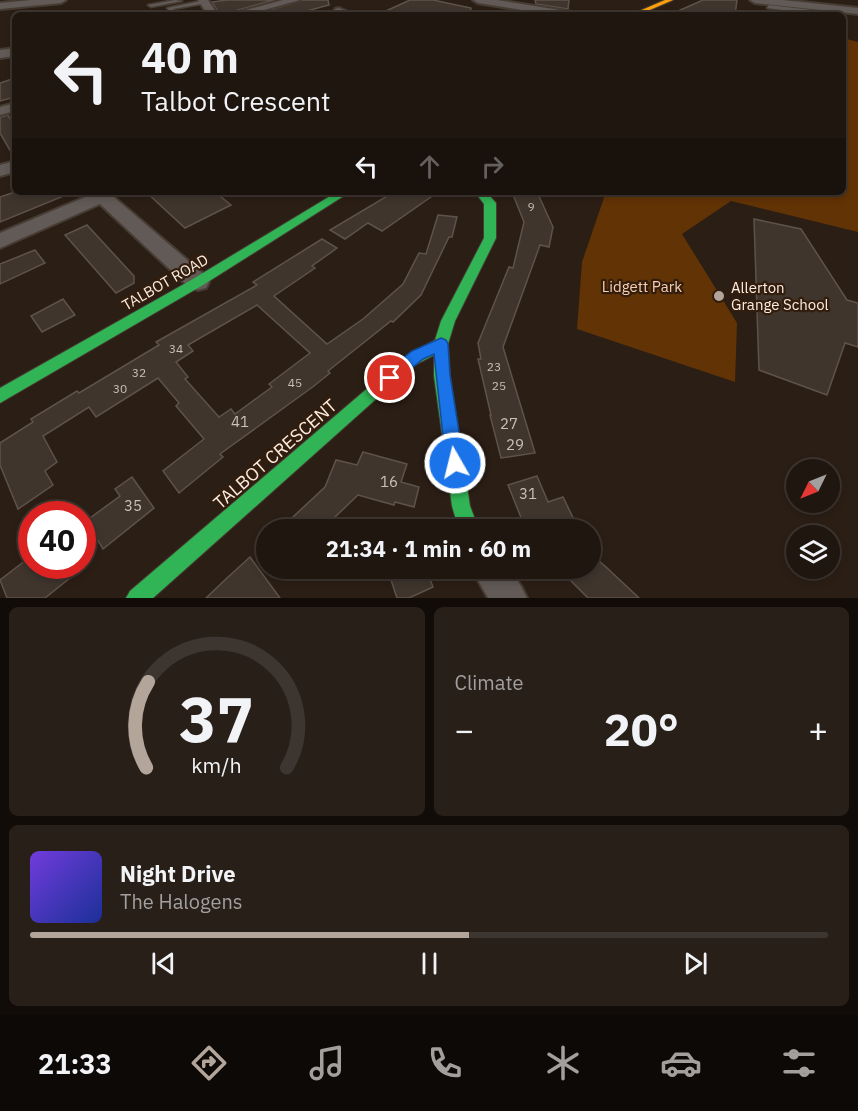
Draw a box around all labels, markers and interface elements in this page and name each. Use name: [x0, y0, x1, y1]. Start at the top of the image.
text: 40 m: [141, 30, 239, 85]
icon: left: [42, 36, 120, 114]
text: Talbot Crescent: [141, 83, 331, 118]
icon: left: [350, 150, 383, 183]
icon: ahead: [413, 150, 446, 183]
icon: right: [476, 150, 509, 183]
house number: 9: [527, 199, 535, 214]
street label: TALBOT ROAD: [118, 250, 212, 314]
park label: Lidgett Park: [602, 277, 682, 296]
place label: Allerton Grange School: [731, 278, 829, 314]
marker: Allerton Grange School: [712, 289, 726, 303]
house number: 34: [169, 341, 183, 356]
pin: [364, 352, 415, 403]
house number: 23: [487, 359, 501, 374]
icon: arrive: [373, 361, 406, 394]
house number: 32: [132, 365, 146, 380]
house number: 45: [288, 375, 302, 390]
house number: 25: [492, 378, 506, 393]
house number: 30: [113, 381, 127, 396]
street label: TALBOT CRESCENT: [208, 394, 342, 514]
house number: 41: [231, 412, 249, 431]
house number: 27: [500, 414, 518, 433]
position arrow: [423, 431, 487, 495]
house number: 29: [506, 435, 524, 454]
north arrow: [786, 459, 840, 513]
map controls: [786, 459, 840, 579]
house number: 16: [380, 472, 398, 491]
house number: 31: [519, 484, 537, 503]
house number: 35: [124, 496, 142, 515]
speed limit sign: 40: [18, 501, 96, 579]
button: layers: [786, 525, 840, 579]
text: 21:34 · 1 min · 60 m: [326, 534, 531, 563]
text: Climate: [455, 669, 523, 696]
text: 37: [179, 678, 254, 759]
text: 20°: [604, 700, 679, 758]
text: −: [455, 708, 474, 751]
text: +: [808, 708, 828, 751]
text: km/h: [192, 752, 242, 780]
text: Night Drive: [120, 859, 236, 888]
text: The Halogens: [120, 888, 242, 915]
icon: previous: [147, 947, 180, 980]
icon: pause: [413, 947, 446, 980]
icon: next: [679, 947, 712, 980]
icon: directions: [188, 1042, 230, 1084]
icon: music: [306, 1042, 348, 1084]
icon: phone: [424, 1042, 466, 1084]
icon: climate: [542, 1042, 584, 1084]
icon: car: [660, 1042, 702, 1084]
icon: filters: [778, 1042, 820, 1084]
text: 21:33: [38, 1046, 112, 1081]

